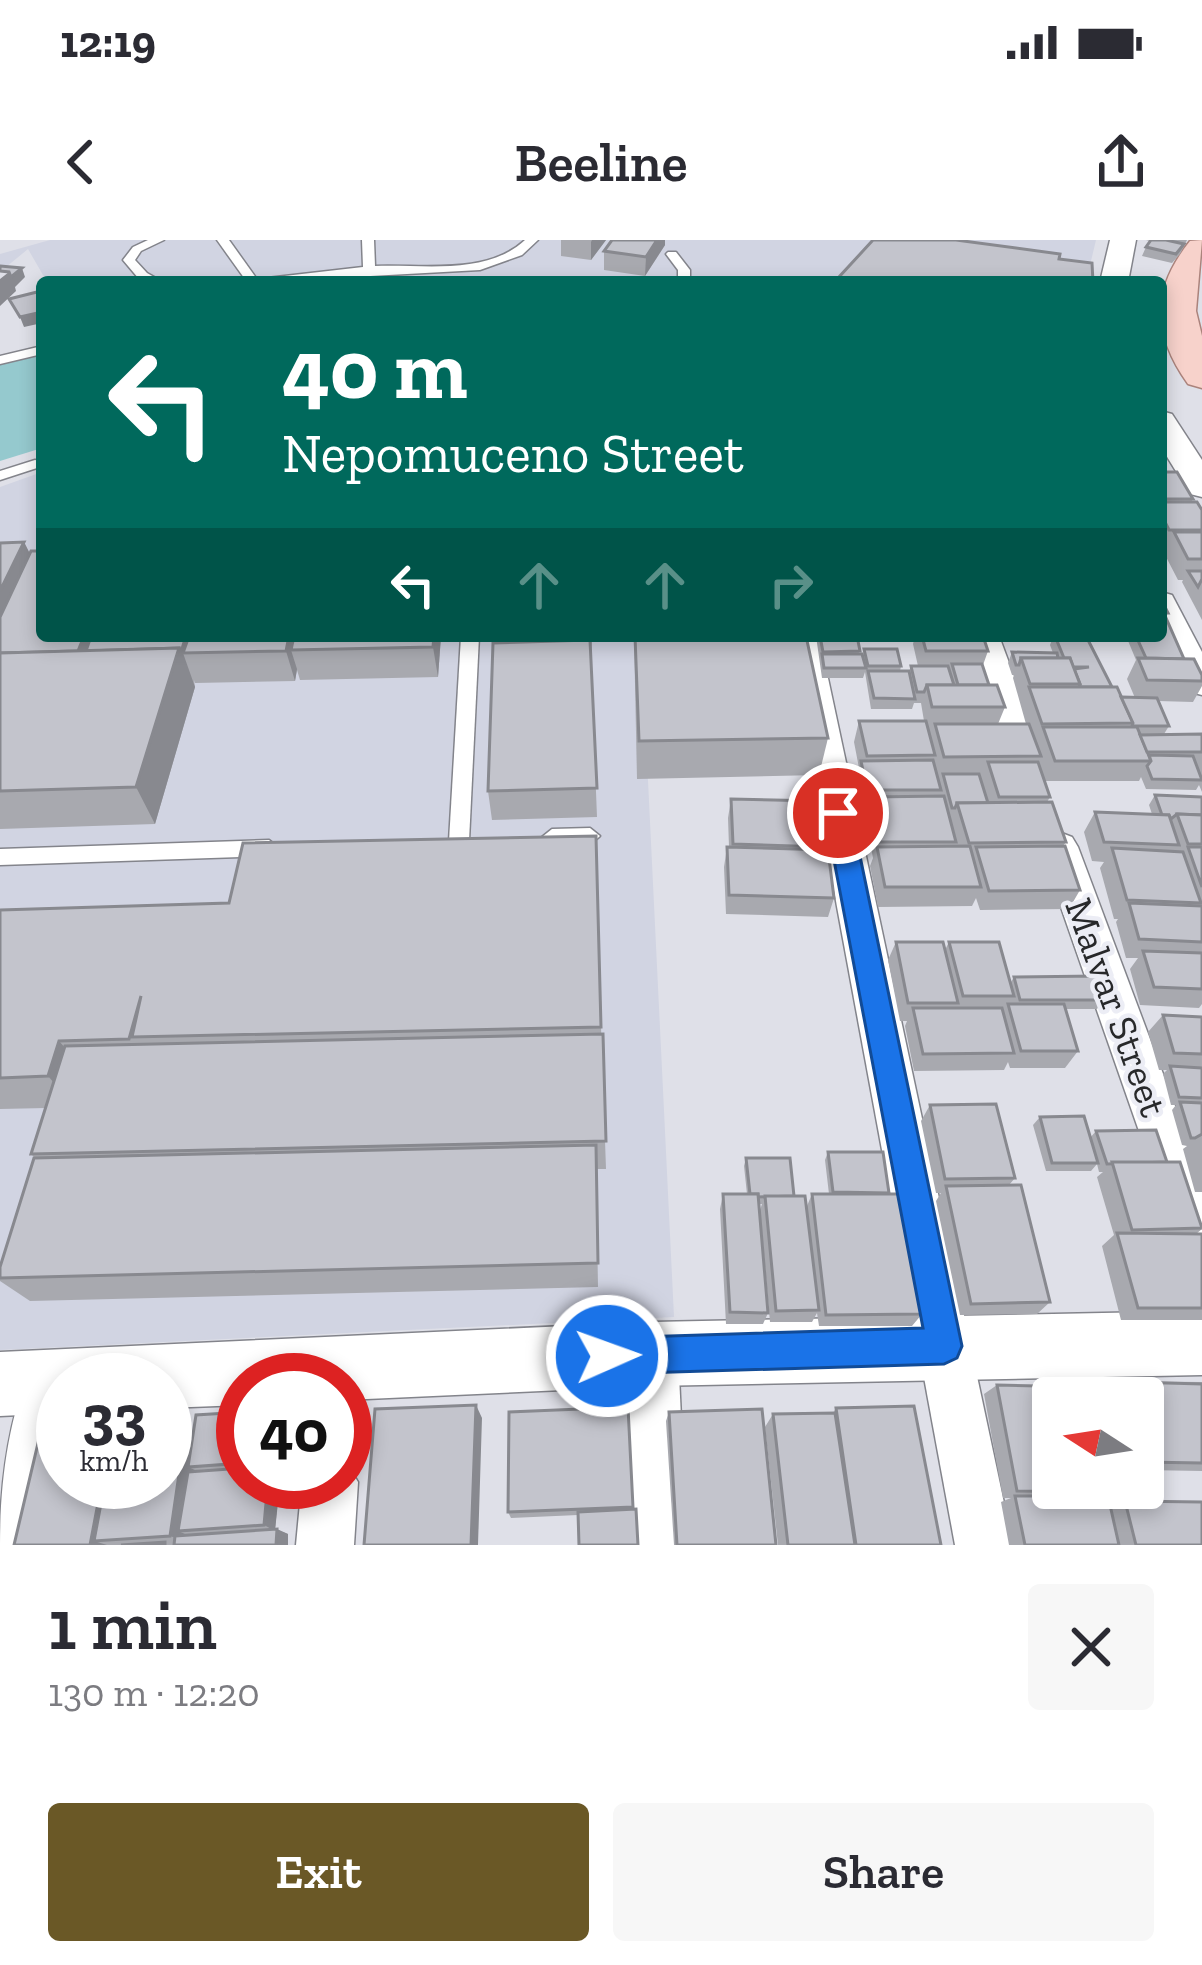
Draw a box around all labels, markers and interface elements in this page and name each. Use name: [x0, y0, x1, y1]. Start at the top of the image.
text: 12:19: [60, 15, 156, 69]
icon: back: [48, 129, 114, 195]
icon: share: [1088, 129, 1154, 195]
text: Beeline: [514, 130, 688, 195]
text: 40 m: [282, 319, 468, 420]
icon: left: [84, 324, 240, 480]
text: Nepomuceno Street: [282, 421, 744, 486]
icon: left: [380, 552, 446, 618]
icon: ahead: [506, 552, 572, 618]
icon: ahead: [632, 552, 698, 618]
icon: right: [758, 552, 824, 618]
pin: [787, 762, 889, 864]
icon: arrive: [805, 780, 871, 846]
street label: Malvar Street: [1055, 892, 1178, 1123]
position arrow: [544, 1293, 670, 1419]
speed limit sign: 40: [216, 1353, 372, 1509]
north arrow: [1032, 1377, 1164, 1509]
map controls: [1032, 1377, 1164, 1509]
text: 33: [82, 1380, 146, 1452]
text: km/h: [80, 1443, 148, 1479]
text: 1 min: [48, 1581, 217, 1667]
button: close: [1028, 1584, 1154, 1710]
text: 130 m · 12:20: [48, 1669, 260, 1716]
button: Exit: [48, 1803, 589, 1941]
button: Share: [613, 1803, 1154, 1941]

